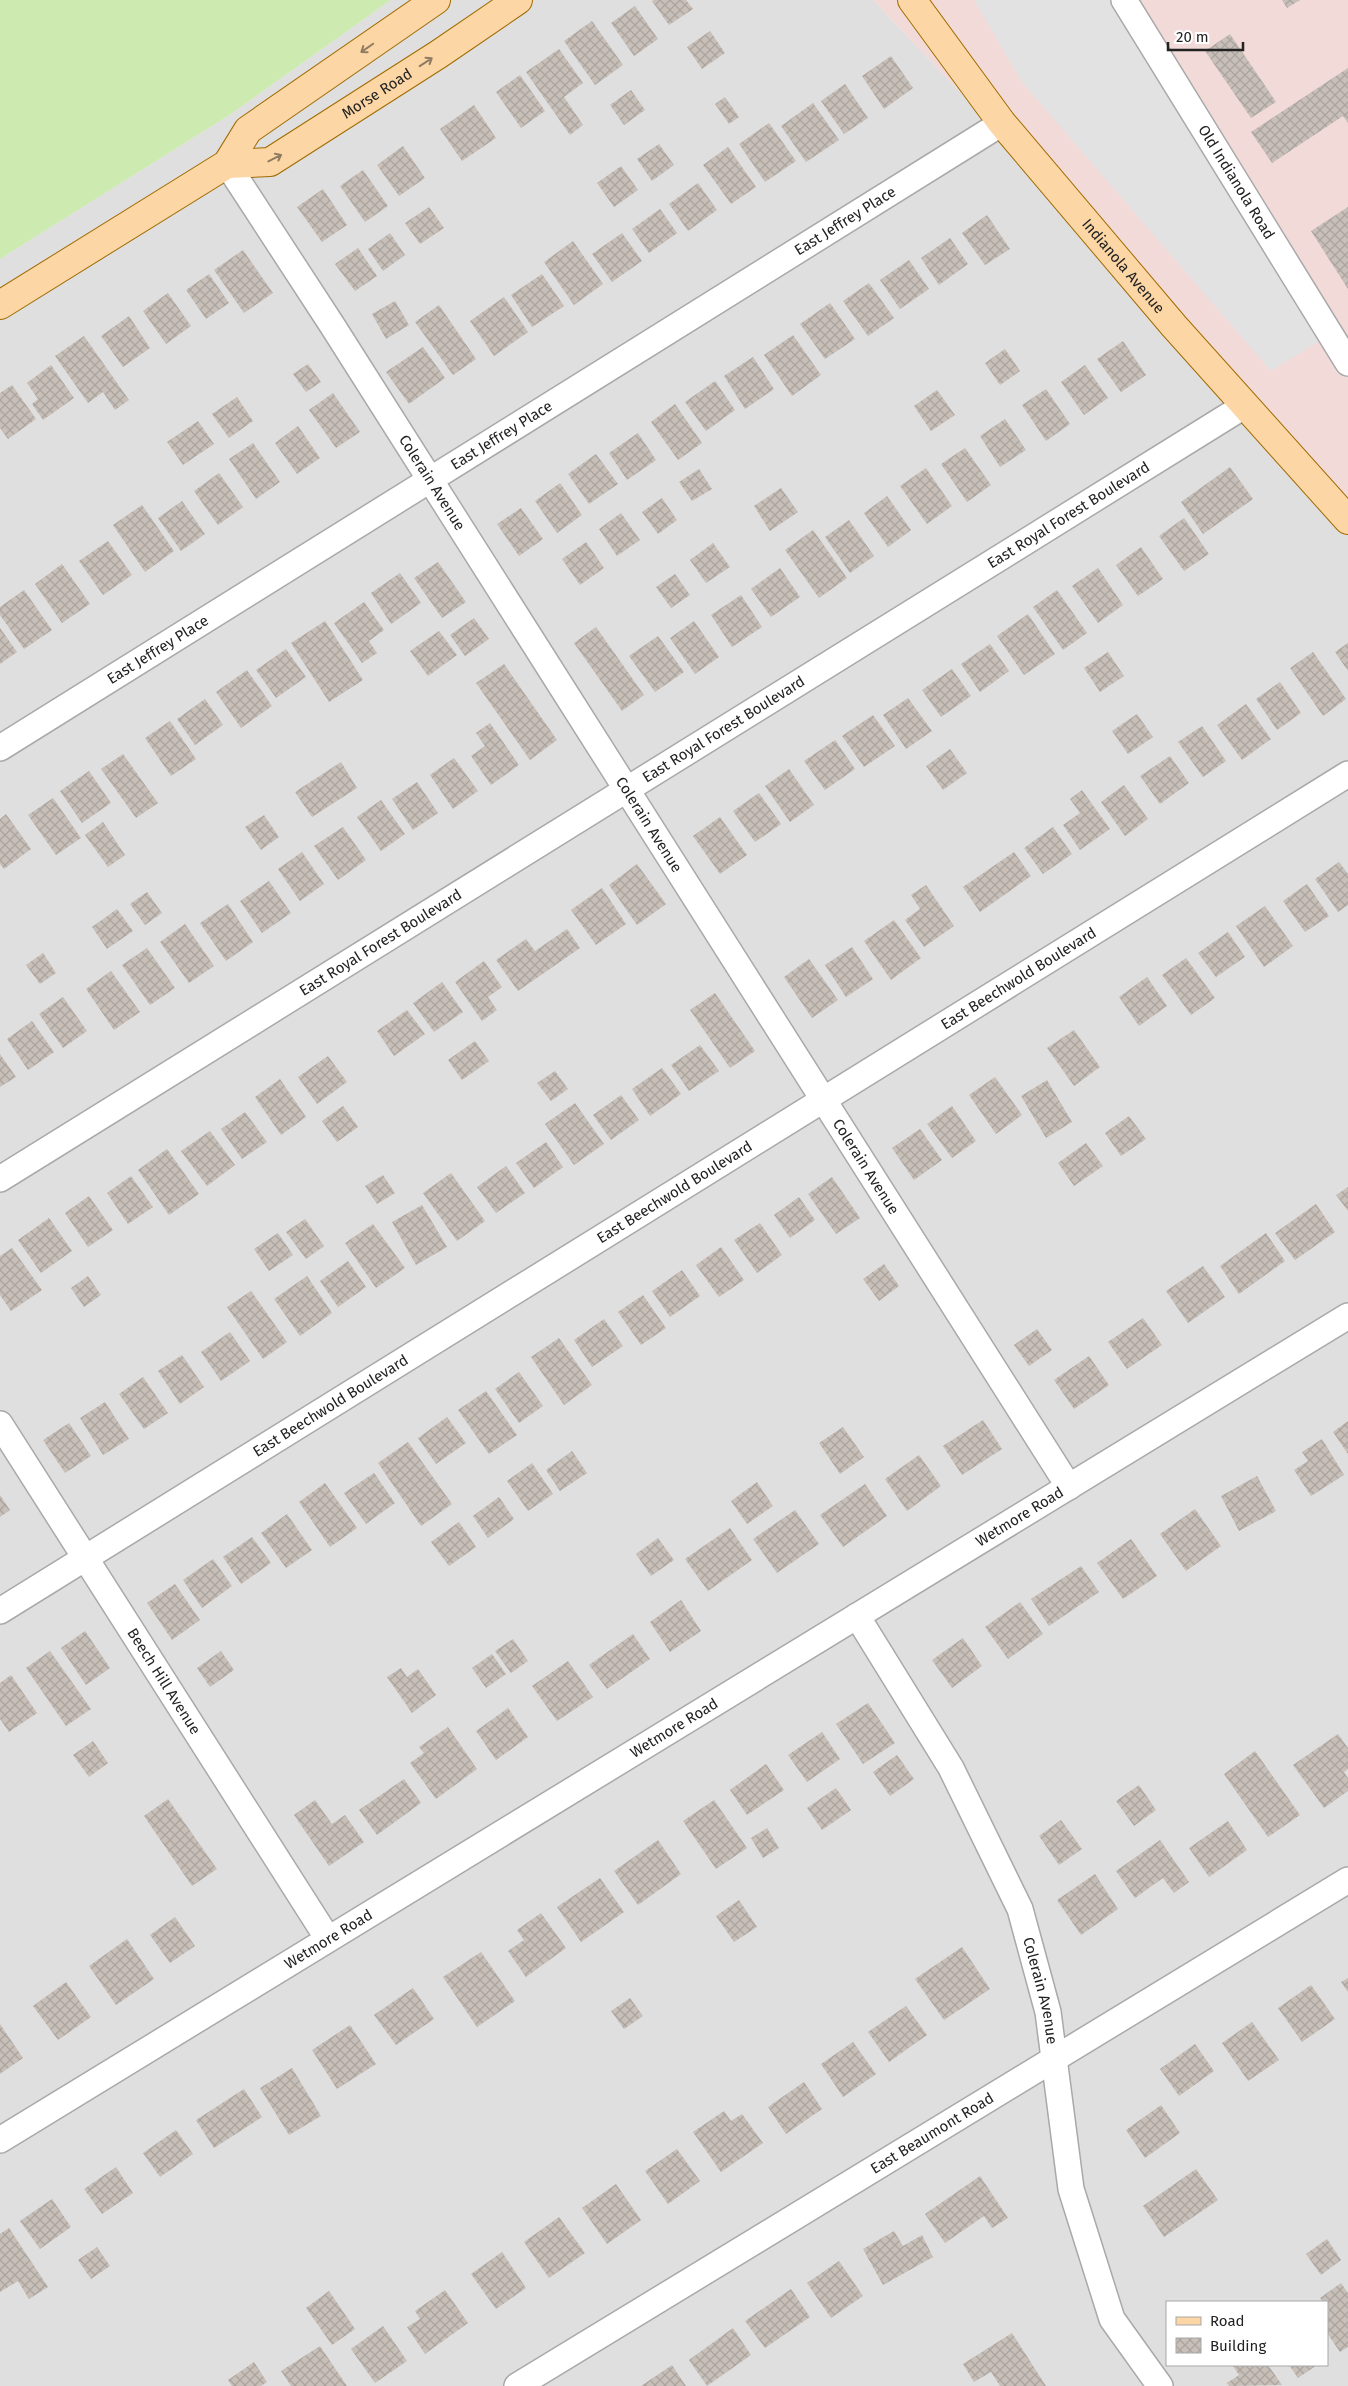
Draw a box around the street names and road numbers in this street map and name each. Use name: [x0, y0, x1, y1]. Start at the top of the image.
street label: Morse Road: [338, 65, 415, 123]
street label: Old Indianola Road: [1194, 122, 1278, 243]
street label: East Jeffrey Place: [791, 183, 899, 259]
street label: Indianola Avenue: [1078, 215, 1168, 317]
street label: East Jeffrey Place: [447, 397, 555, 474]
street label: Colerain Avenue: [395, 432, 469, 534]
street label: East Royal Forest Boulevard: [984, 458, 1153, 572]
street label: East Jeffrey Place: [104, 611, 212, 688]
street label: East Royal Forest Boulevard: [639, 672, 808, 786]
street label: Colerain Avenue: [612, 774, 686, 876]
street label: East Royal Forest Boulevard: [296, 885, 465, 1000]
street label: East Beechwold Boulevard: [938, 924, 1100, 1033]
street label: Colerain Avenue: [829, 1116, 903, 1218]
street label: East Beechwold Boulevard: [594, 1137, 755, 1247]
street label: East Beechwold Boulevard: [250, 1351, 411, 1461]
street label: Wetmore Road: [972, 1483, 1067, 1550]
street label: Beech Hill Avenue: [123, 1625, 204, 1738]
street label: Wetmore Road: [627, 1694, 721, 1762]
street label: Wetmore Road: [281, 1906, 376, 1973]
street label: Colerain Avenue: [1019, 1935, 1061, 2045]
street label: East Beaumont Road: [867, 2089, 997, 2178]

